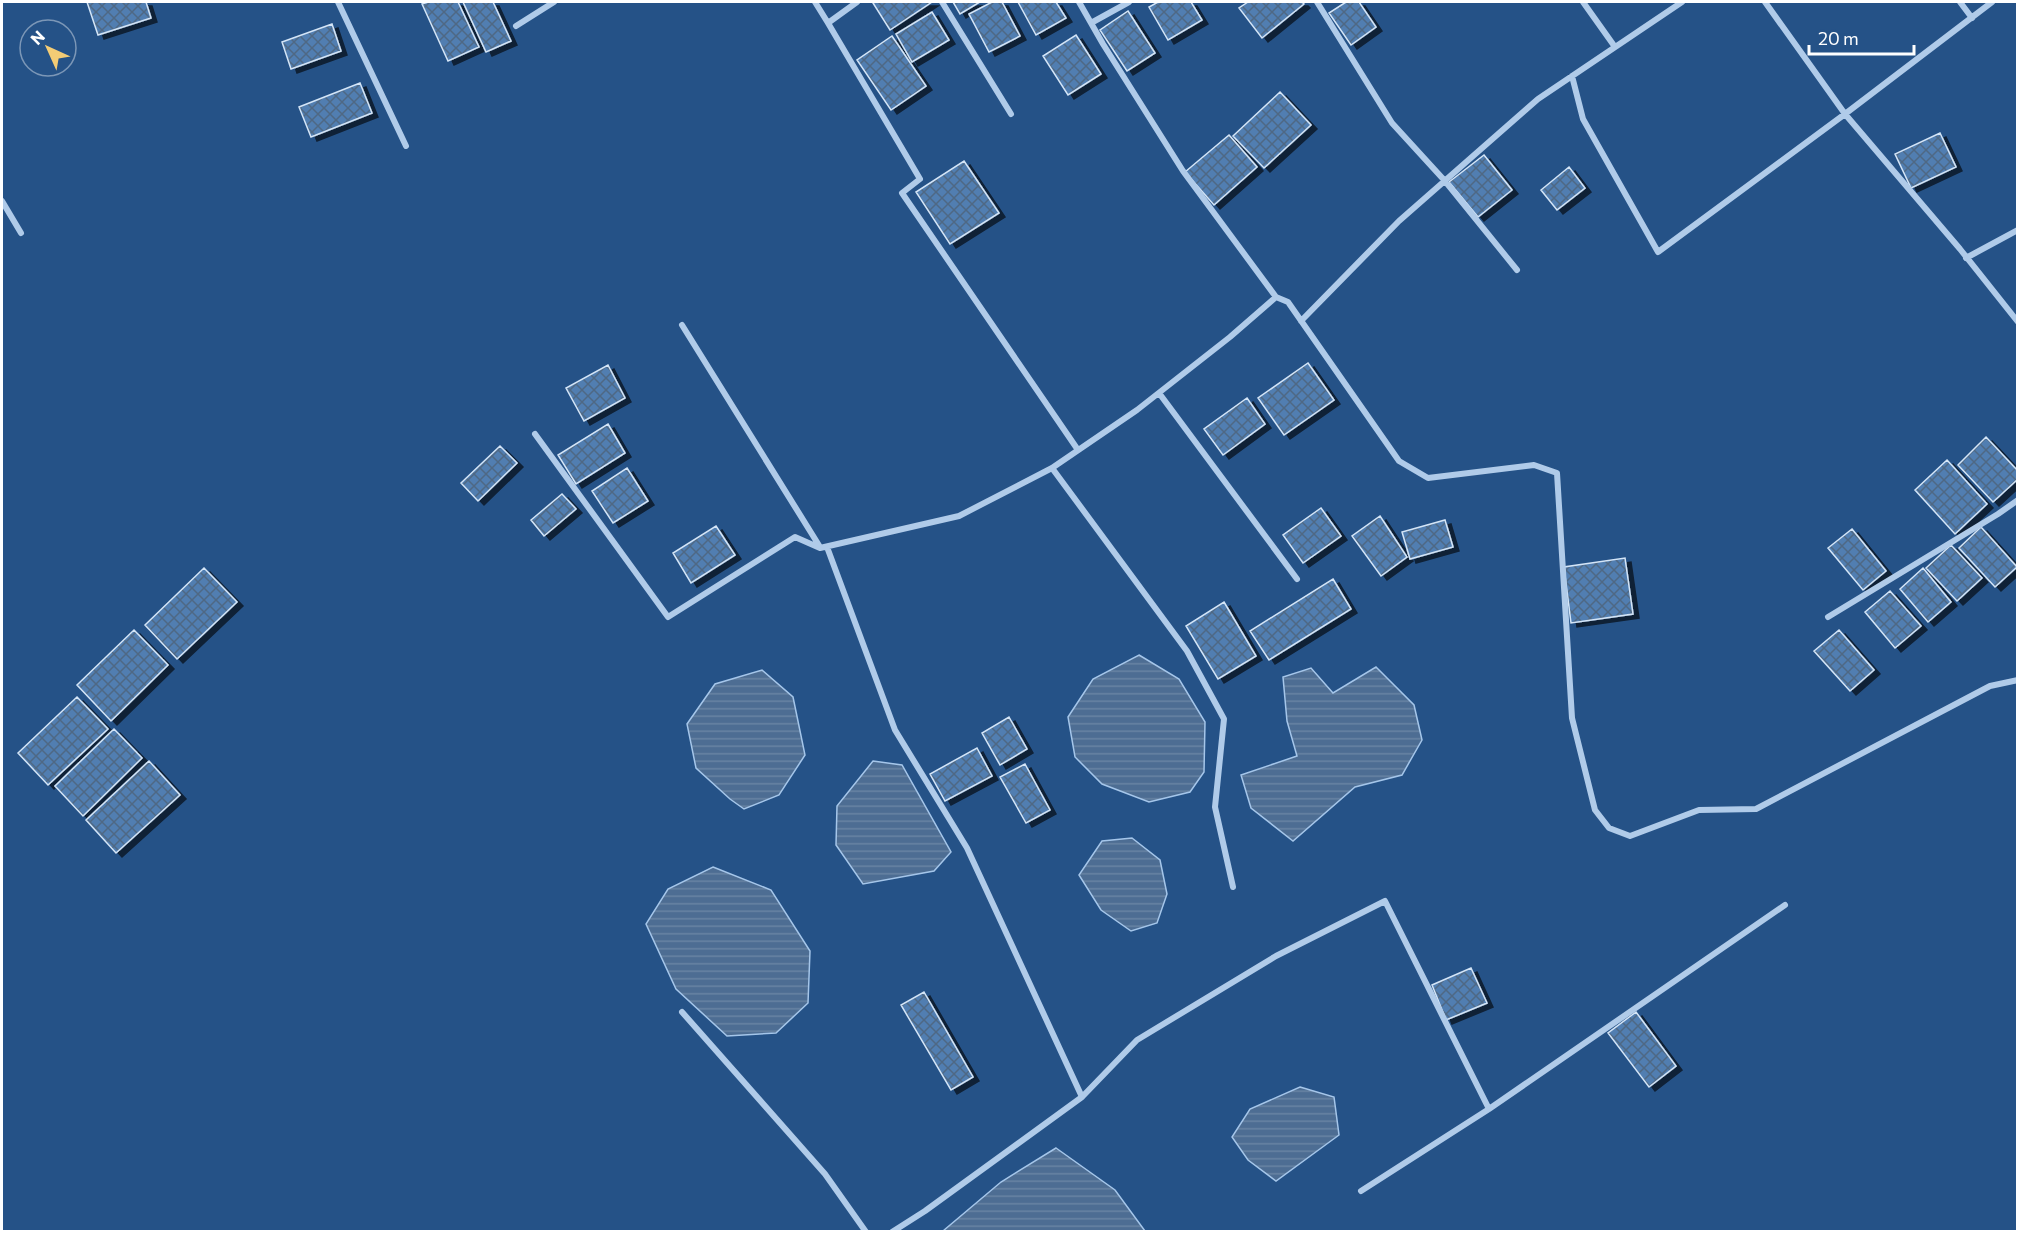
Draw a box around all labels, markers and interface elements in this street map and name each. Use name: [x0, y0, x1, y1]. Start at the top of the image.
north arrow: [18, 18, 78, 78]
scale bar: [1809, 18, 1914, 56]
text: N: [26, 26, 48, 48]
text: 20 m: [1818, 27, 1859, 49]

